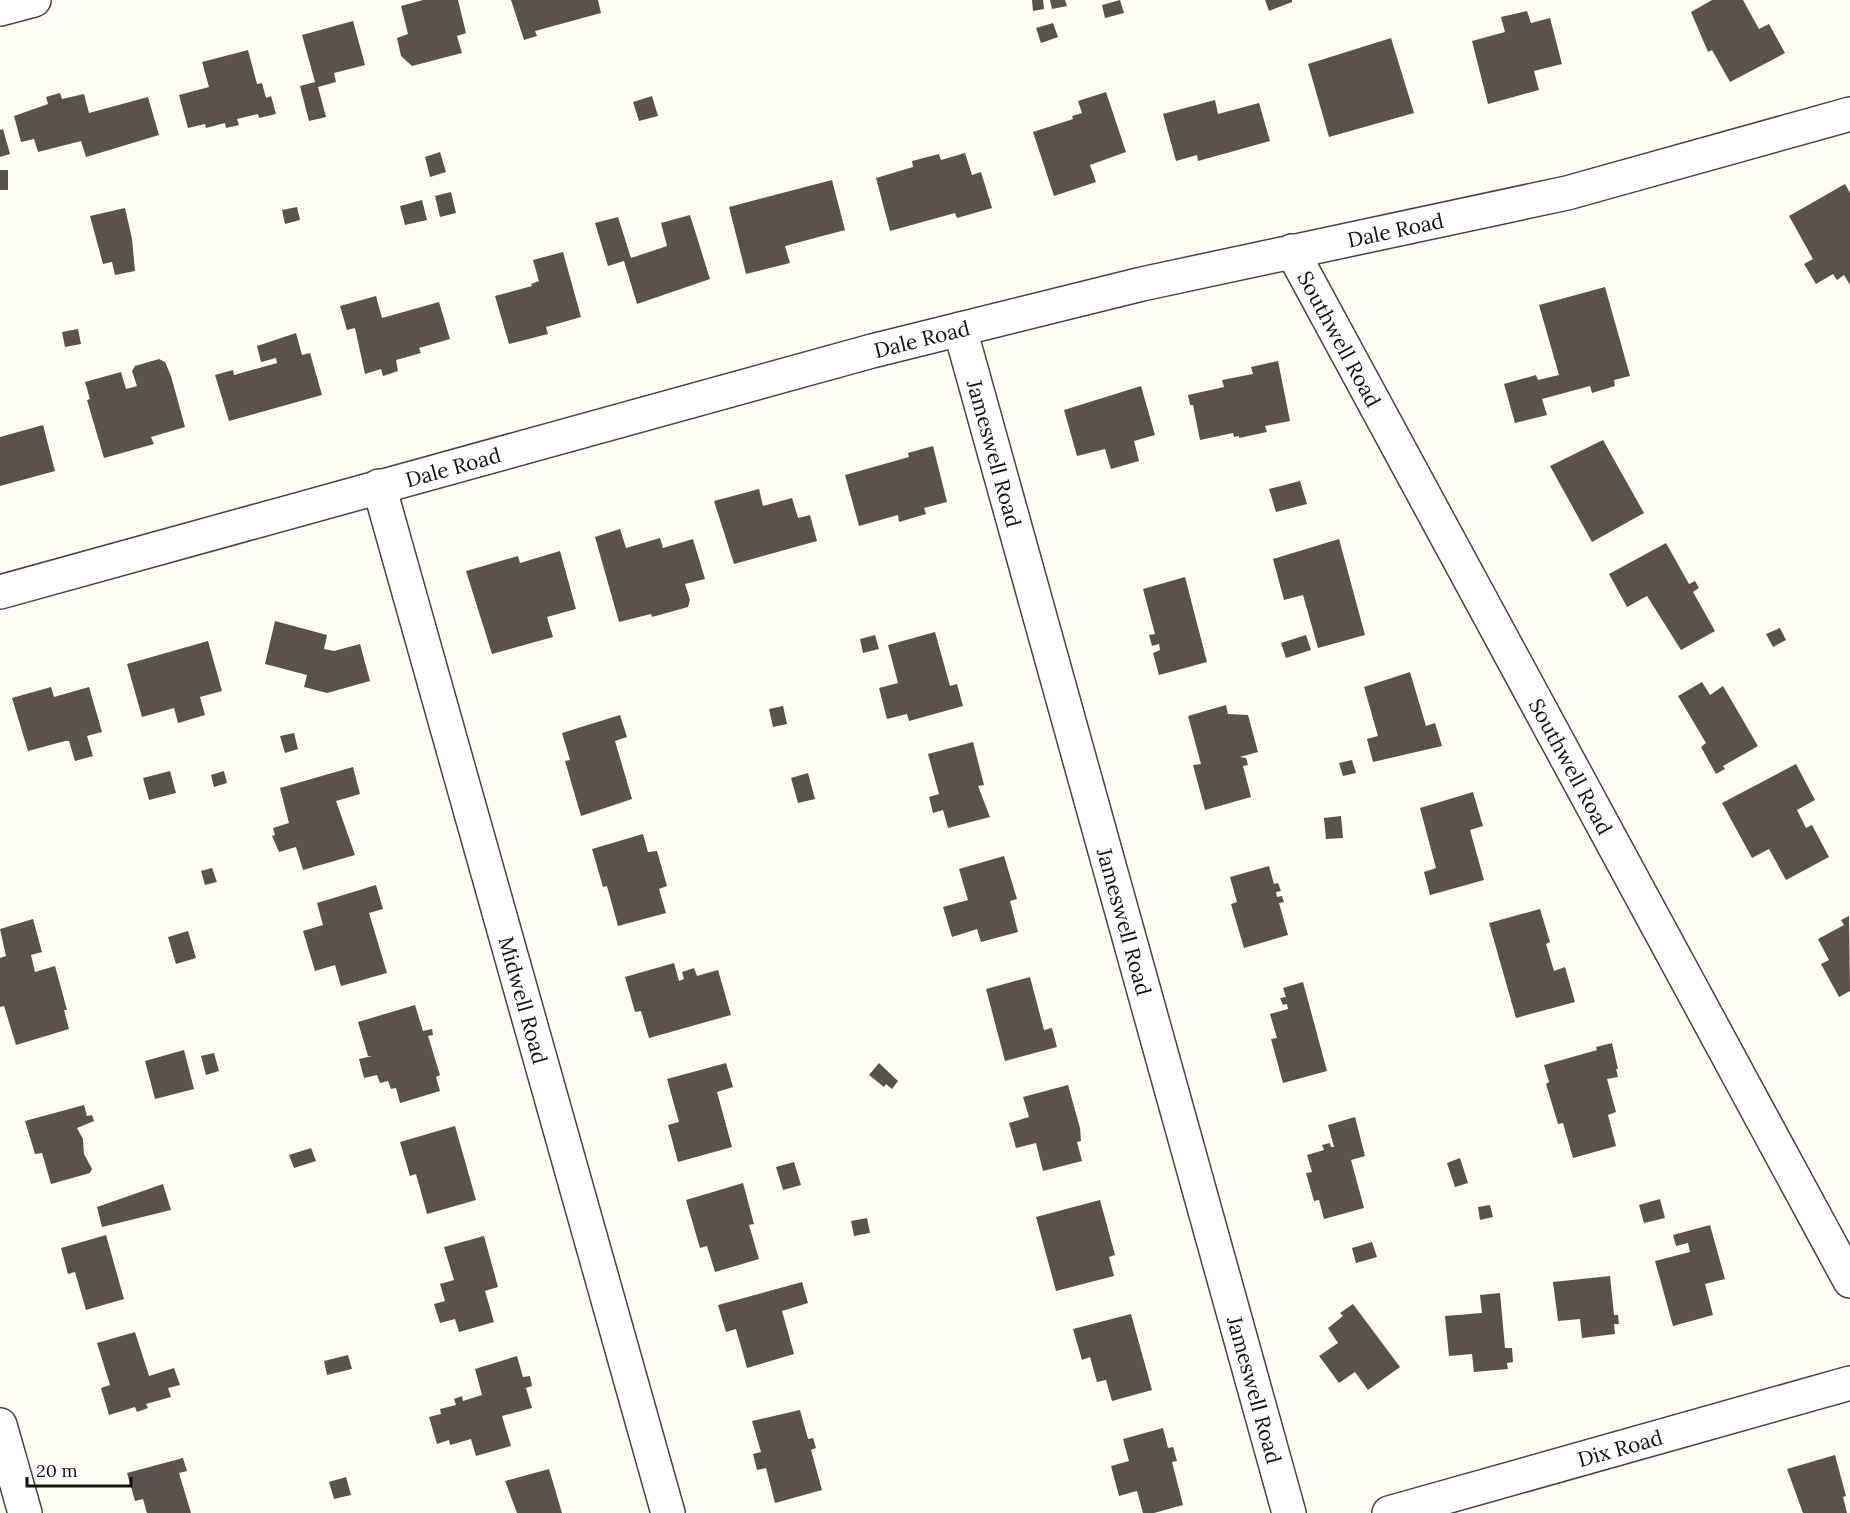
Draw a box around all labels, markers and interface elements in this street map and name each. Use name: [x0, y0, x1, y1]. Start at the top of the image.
street label: Dale Road: [1345, 206, 1446, 253]
street label: Southwell Road: [1292, 266, 1387, 412]
street label: Dale Road: [871, 314, 973, 364]
street label: Jameswell Road: [961, 376, 1028, 530]
street label: Dale Road: [402, 441, 504, 493]
street label: Southwell Road: [1523, 693, 1619, 839]
street label: Jameswell Road: [1091, 844, 1158, 998]
street label: Midwell Road: [493, 933, 554, 1067]
street label: Jameswell Road: [1221, 1312, 1288, 1467]
street label: Dix Road: [1574, 1423, 1666, 1473]
scale bar: [27, 1450, 130, 1488]
text: 20 m: [36, 1459, 78, 1482]

